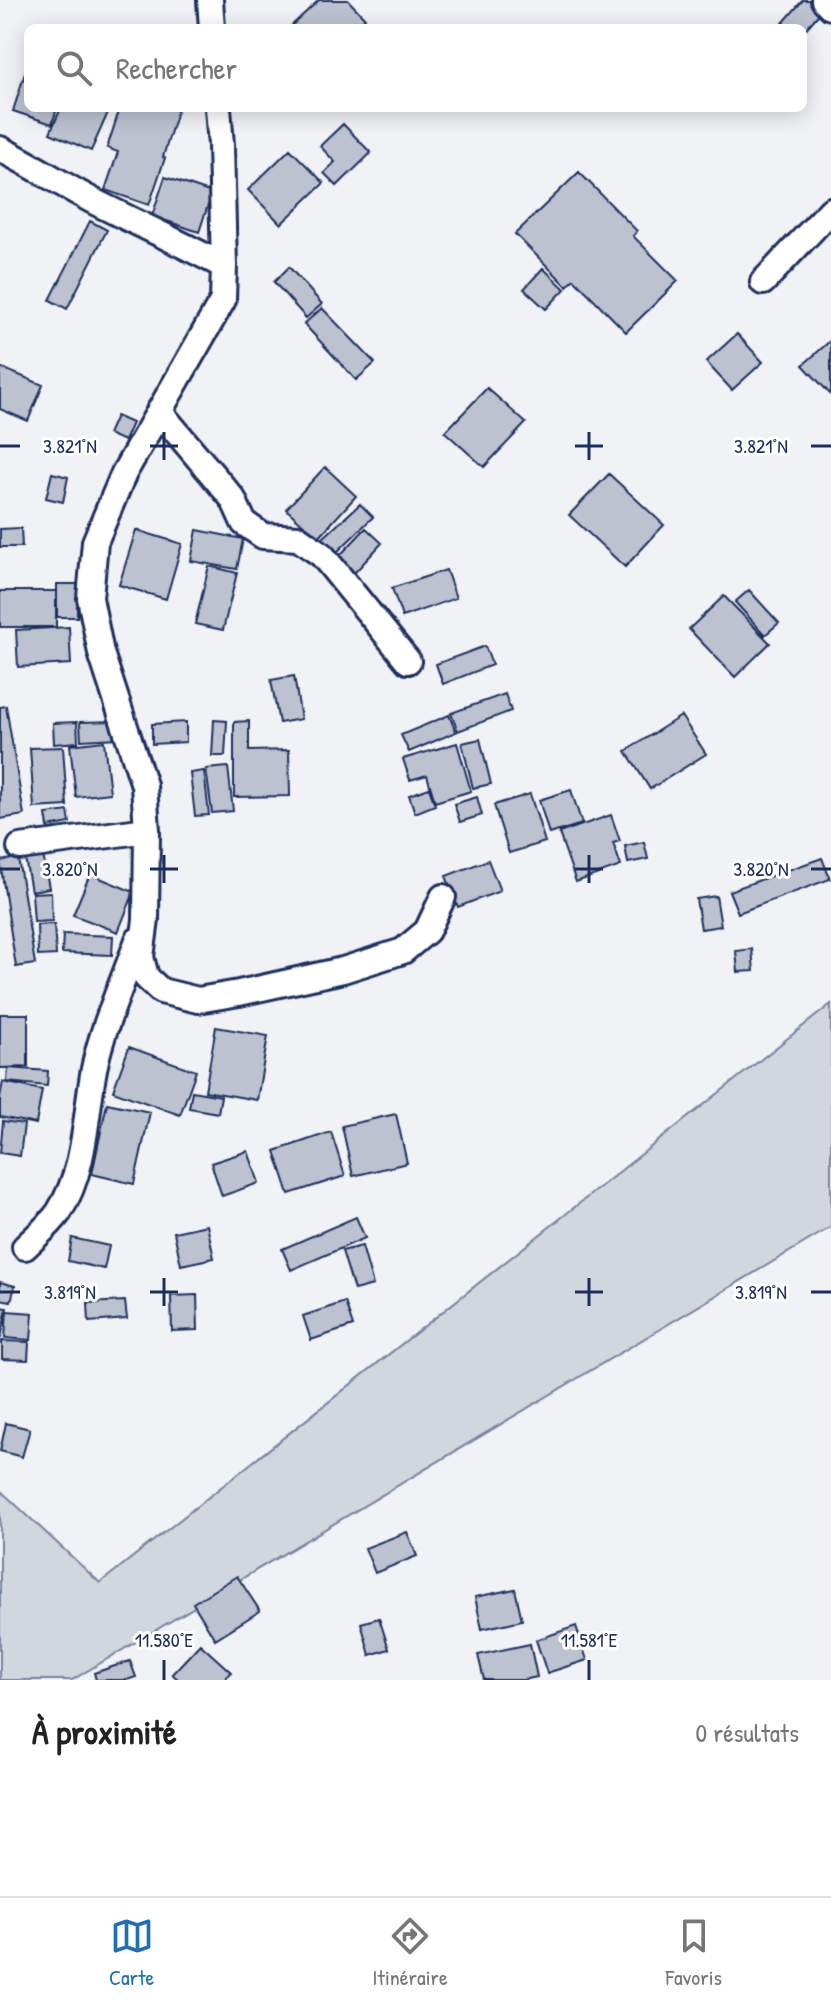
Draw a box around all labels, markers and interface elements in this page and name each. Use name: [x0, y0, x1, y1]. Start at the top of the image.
search box: [24, 24, 807, 112]
icon: search: [52, 46, 96, 90]
text: Rechercher: [116, 48, 237, 88]
text: 3.821°N: [43, 432, 97, 459]
text: 3.821°N: [734, 432, 788, 459]
text: 3.820°N: [42, 855, 98, 882]
text: 3.820°N: [733, 855, 789, 882]
text: 3.819°N: [44, 1278, 96, 1305]
text: 3.819°N: [735, 1278, 787, 1305]
text: 11.580°E: [135, 1626, 193, 1653]
text: 11.581°E: [561, 1626, 617, 1653]
text: À proximité: [32, 1709, 177, 1755]
text: 0 résultats: [696, 1715, 799, 1750]
tab: Carte: [109, 1914, 154, 1992]
tab: Itinéraire: [372, 1914, 448, 1992]
tab: Favoris: [666, 1914, 722, 1992]

